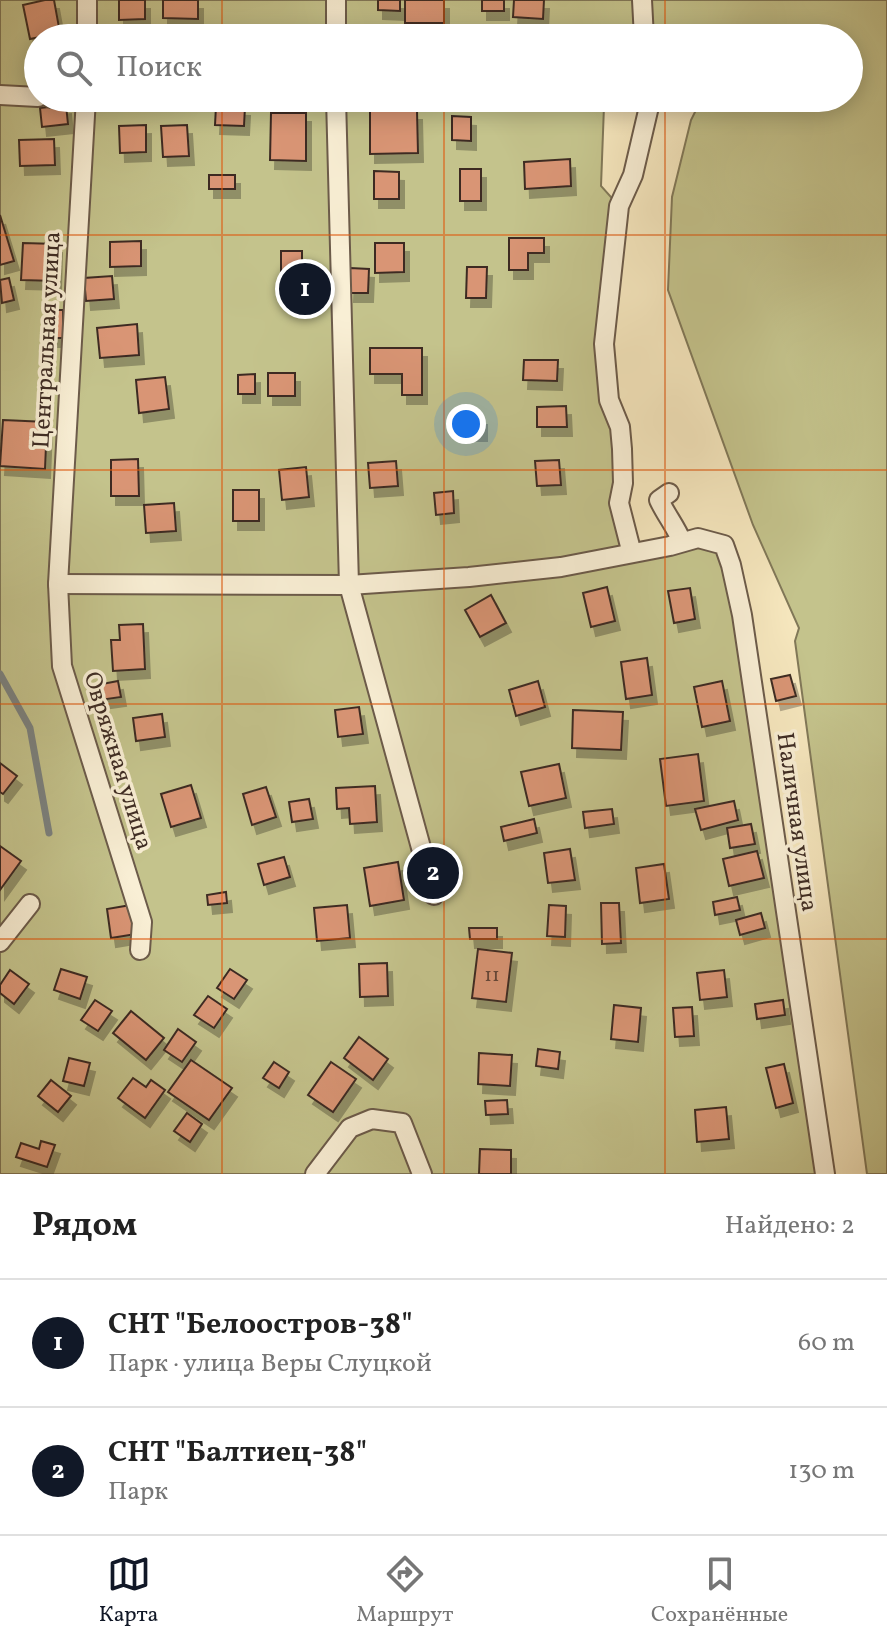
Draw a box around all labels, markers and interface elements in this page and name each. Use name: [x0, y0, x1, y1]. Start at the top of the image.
search box: [24, 24, 863, 112]
icon: search: [52, 46, 96, 90]
text: Поиск: [116, 47, 202, 89]
street label: Центральная улица: [25, 231, 71, 449]
pin: 1: [279, 259, 331, 319]
your location: [446, 404, 486, 444]
street label: Овряжная улица: [74, 668, 160, 854]
street label: Наличная улица: [767, 730, 825, 914]
pin: 2: [407, 843, 459, 903]
house number: 11: [484, 962, 500, 990]
text: Рядом: [32, 1203, 137, 1250]
text: Найдено: 2: [725, 1208, 855, 1244]
text: СНТ "Белоостров-38": [108, 1304, 413, 1346]
text: 1: [53, 1325, 63, 1361]
text: 60 m: [798, 1325, 855, 1361]
text: Парк · улица Веры Слуцкой: [108, 1346, 432, 1382]
text: СНТ "Балтиец-38": [108, 1432, 367, 1474]
text: 2: [51, 1453, 65, 1489]
text: 130 m: [788, 1453, 855, 1489]
text: Парк: [108, 1474, 168, 1510]
tab: Карта: [99, 1552, 159, 1631]
tab: Маршрут: [356, 1552, 453, 1631]
tab: Сохранённые: [651, 1552, 788, 1631]

